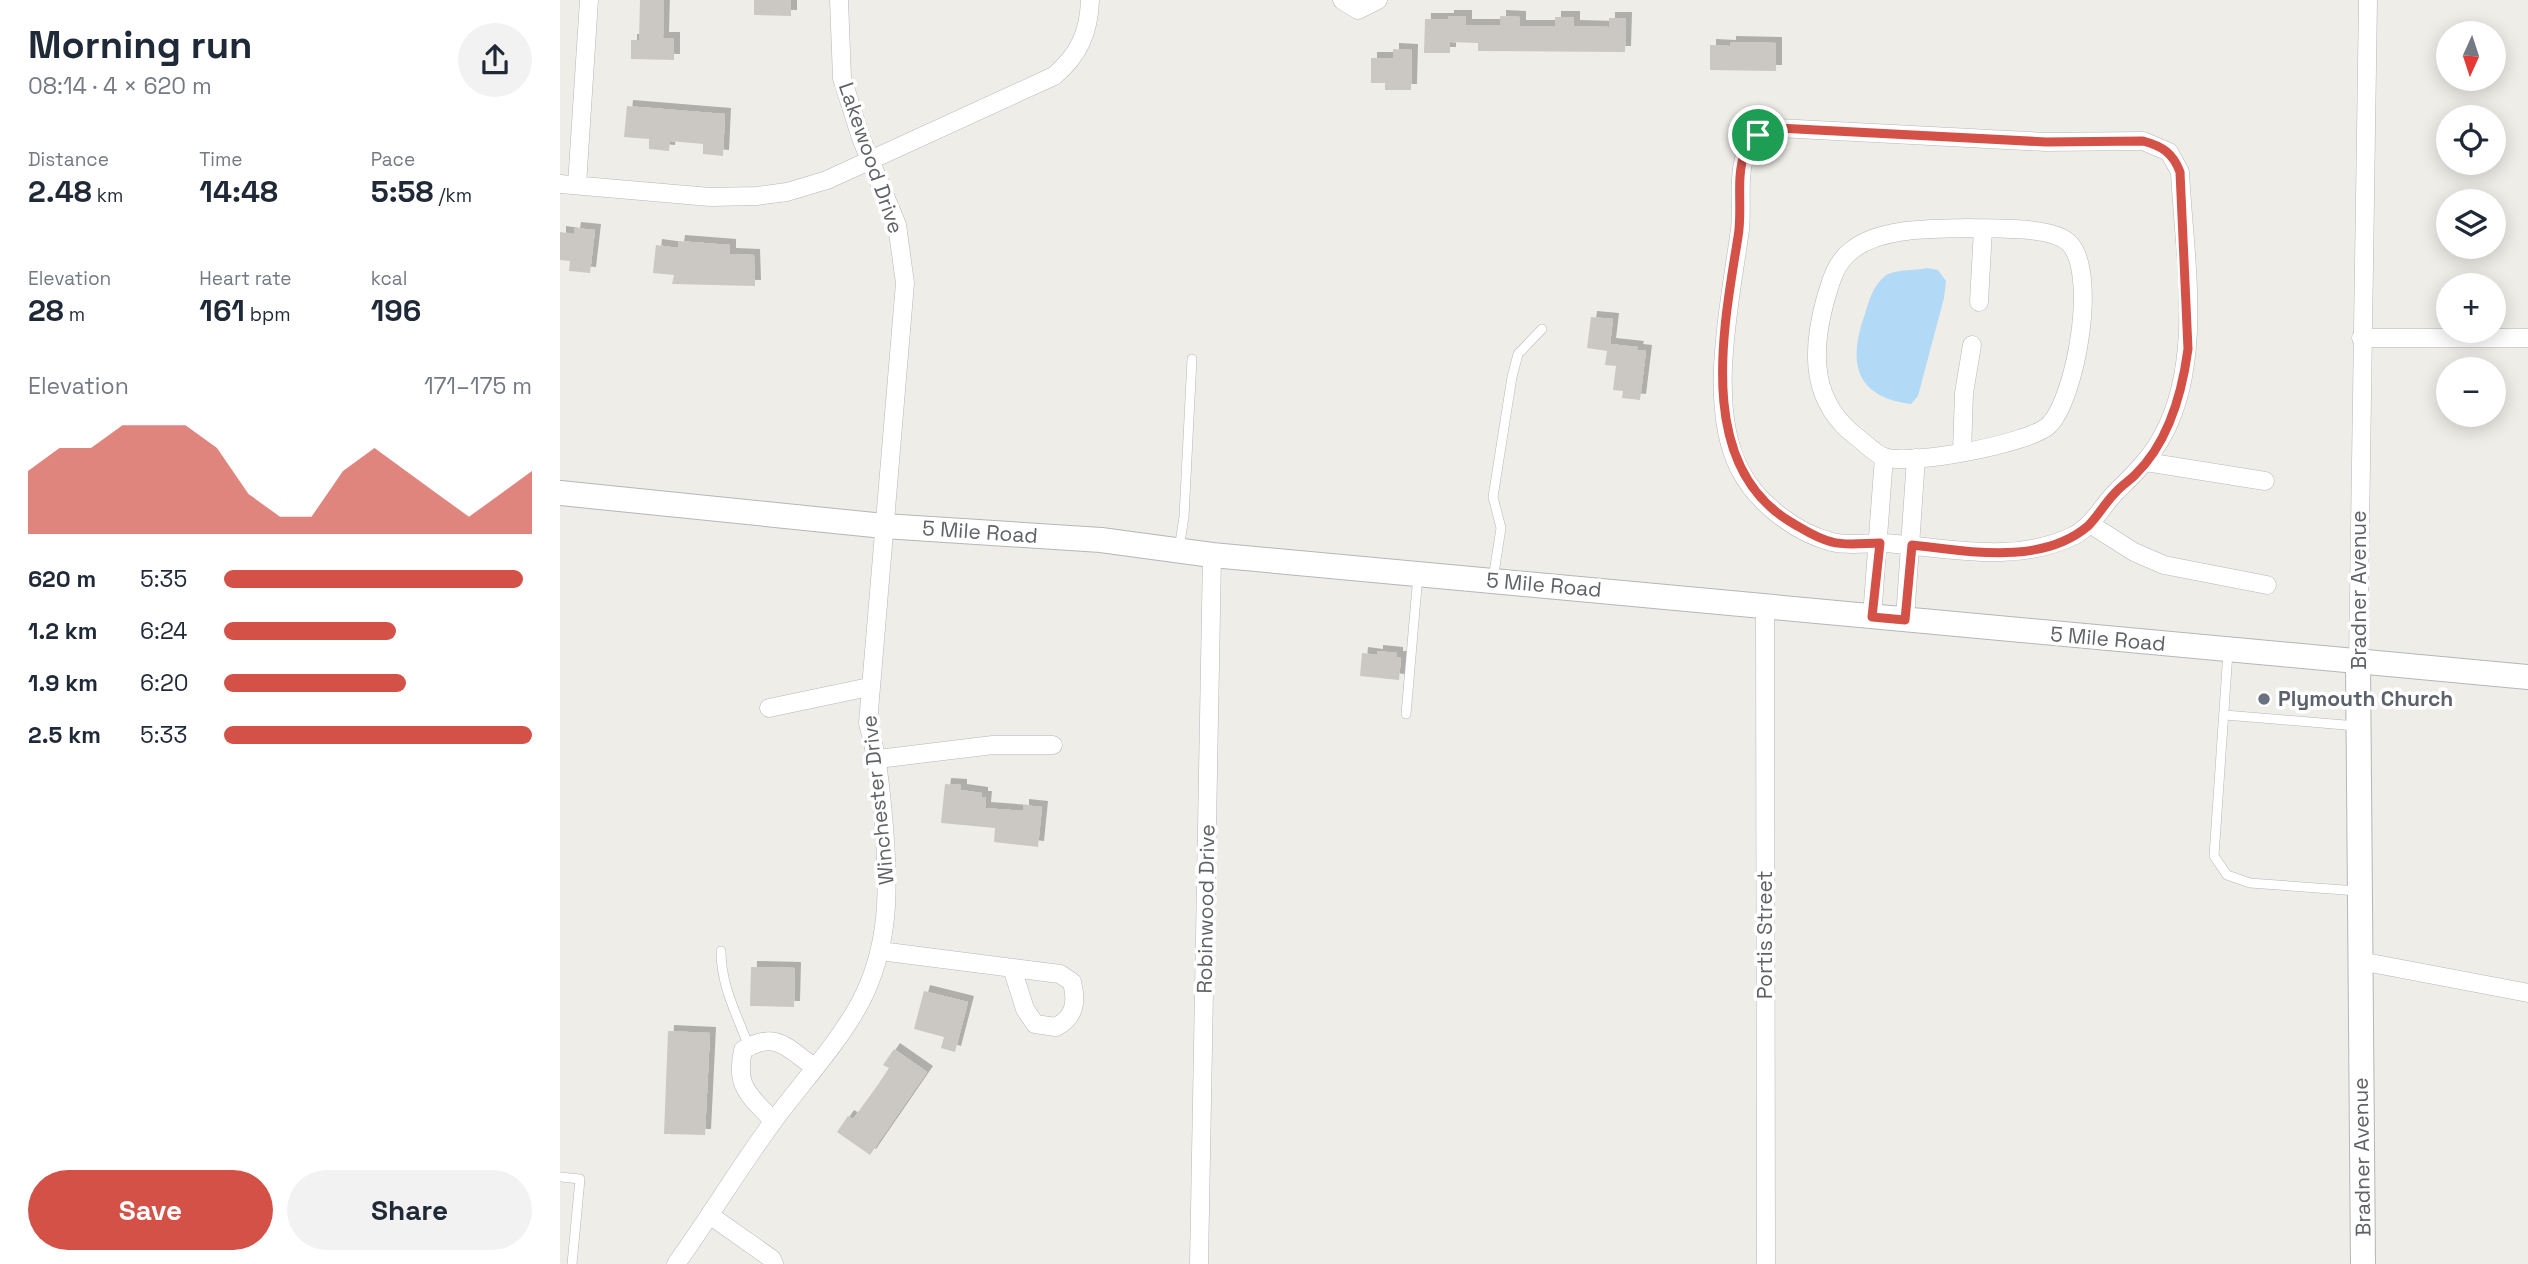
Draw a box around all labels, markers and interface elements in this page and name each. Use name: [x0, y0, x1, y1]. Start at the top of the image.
text: Morning run: [28, 21, 253, 69]
north arrow: [2436, 21, 2506, 91]
map controls: [2436, 21, 2506, 427]
button: share: [458, 23, 532, 97]
text: 08:14 · 4 × 620 m: [28, 71, 212, 101]
street label: Lakewood Drive: [833, 79, 910, 237]
pin: [1728, 105, 1788, 165]
button: locate: [2436, 105, 2506, 175]
icon: arrive: [1739, 116, 1777, 154]
text: Distance: [28, 147, 109, 172]
text: Time: [199, 147, 243, 172]
text: Pace: [371, 147, 415, 172]
text: 2.48: [28, 172, 92, 211]
text: 14:48: [199, 172, 278, 211]
text: 5:58: [371, 172, 434, 211]
text: km: [92, 183, 123, 208]
text: /km: [434, 183, 472, 208]
button: layers: [2436, 189, 2506, 259]
text: Elevation: [28, 266, 111, 291]
text: Heart rate: [199, 266, 292, 291]
text: kcal: [371, 266, 407, 291]
button: +: [2436, 273, 2506, 343]
text: 28: [28, 291, 64, 330]
text: 161: [199, 291, 245, 330]
text: 196: [371, 291, 421, 330]
text: m: [64, 302, 85, 327]
text: bpm: [245, 302, 291, 327]
button: −: [2436, 357, 2506, 427]
text: Elevation: [28, 371, 129, 401]
text: 171–175 m: [424, 371, 532, 401]
street label: Bradner Avenue: [2345, 510, 2372, 670]
street label: 5 Mile Road: [921, 514, 1039, 549]
text: 620 m: [28, 564, 96, 594]
text: 5:35: [140, 564, 187, 594]
street label: 5 Mile Road: [1485, 566, 1603, 603]
text: 1.2 km: [28, 616, 97, 646]
text: 6:24: [140, 616, 187, 646]
street label: 5 Mile Road: [2049, 620, 2167, 657]
text: 1.9 km: [28, 668, 98, 698]
text: 6:20: [140, 668, 189, 698]
place label: Plymouth Church: [2278, 685, 2453, 712]
marker: Plymouth Church: [2256, 691, 2272, 707]
street label: Winchester Drive: [855, 714, 900, 886]
text: 2.5 km: [28, 720, 101, 750]
text: 5:33: [140, 720, 187, 750]
street label: Robinwood Drive: [1191, 824, 1220, 994]
street label: Portis Street: [1751, 871, 1778, 999]
street label: Bradner Avenue: [2347, 1077, 2376, 1237]
button: Save: [28, 1170, 273, 1250]
button: Share: [287, 1170, 532, 1250]

